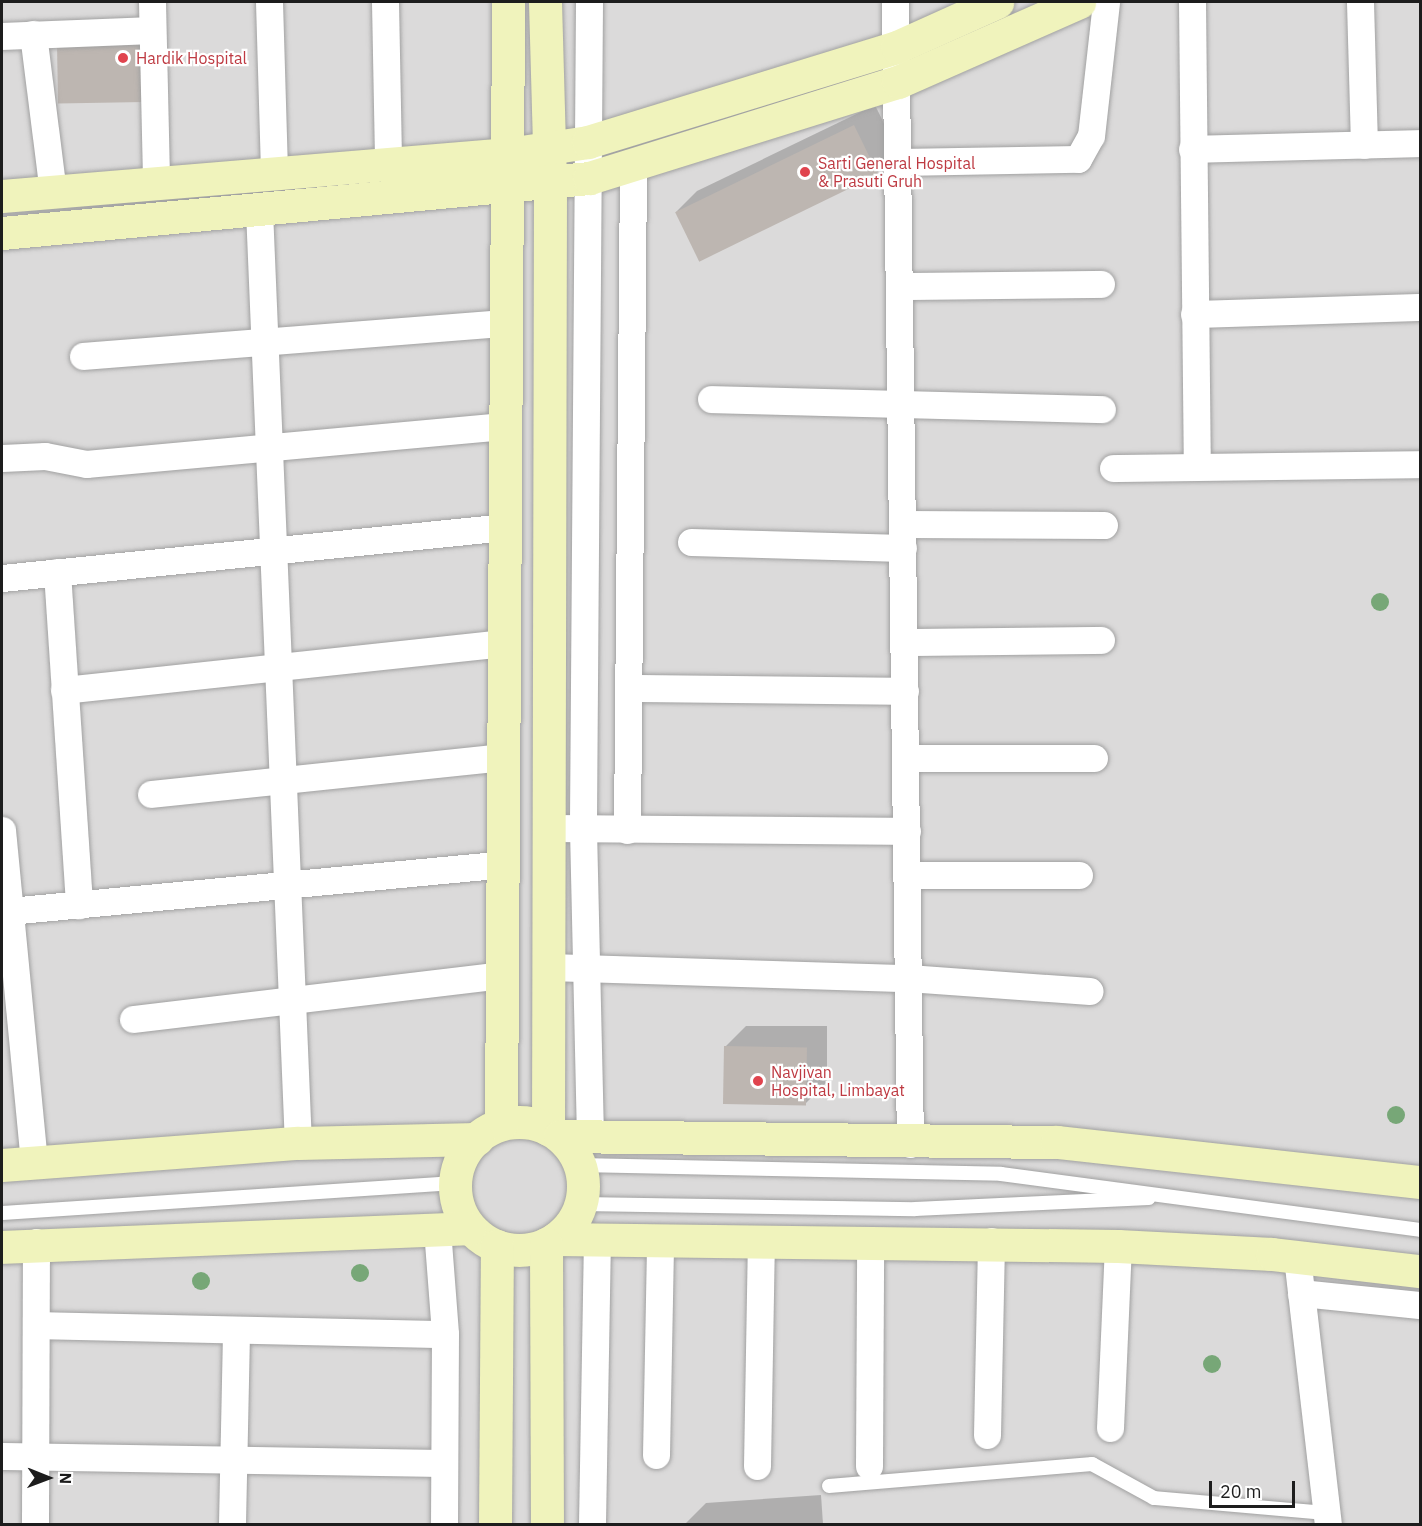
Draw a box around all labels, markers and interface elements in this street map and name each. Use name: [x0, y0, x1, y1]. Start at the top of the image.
place label: Hardik Hospital: [136, 48, 247, 68]
marker: Hardik Hospital: [114, 49, 132, 67]
place label: Sarti General Hospital & Prasuti Gruh: [818, 153, 975, 191]
marker: Sarti General Hospital & Prasuti Gruh: [796, 163, 814, 181]
place label: Navjivan Hospital, Limbayat: [771, 1062, 905, 1100]
marker: Navjivan Hospital, Limbayat: [749, 1072, 767, 1090]
north arrow: [18, 1448, 78, 1508]
scale bar: [1212, 1469, 1298, 1507]
text: N: [56, 1472, 76, 1484]
text: 20 m: [1220, 1480, 1262, 1503]

